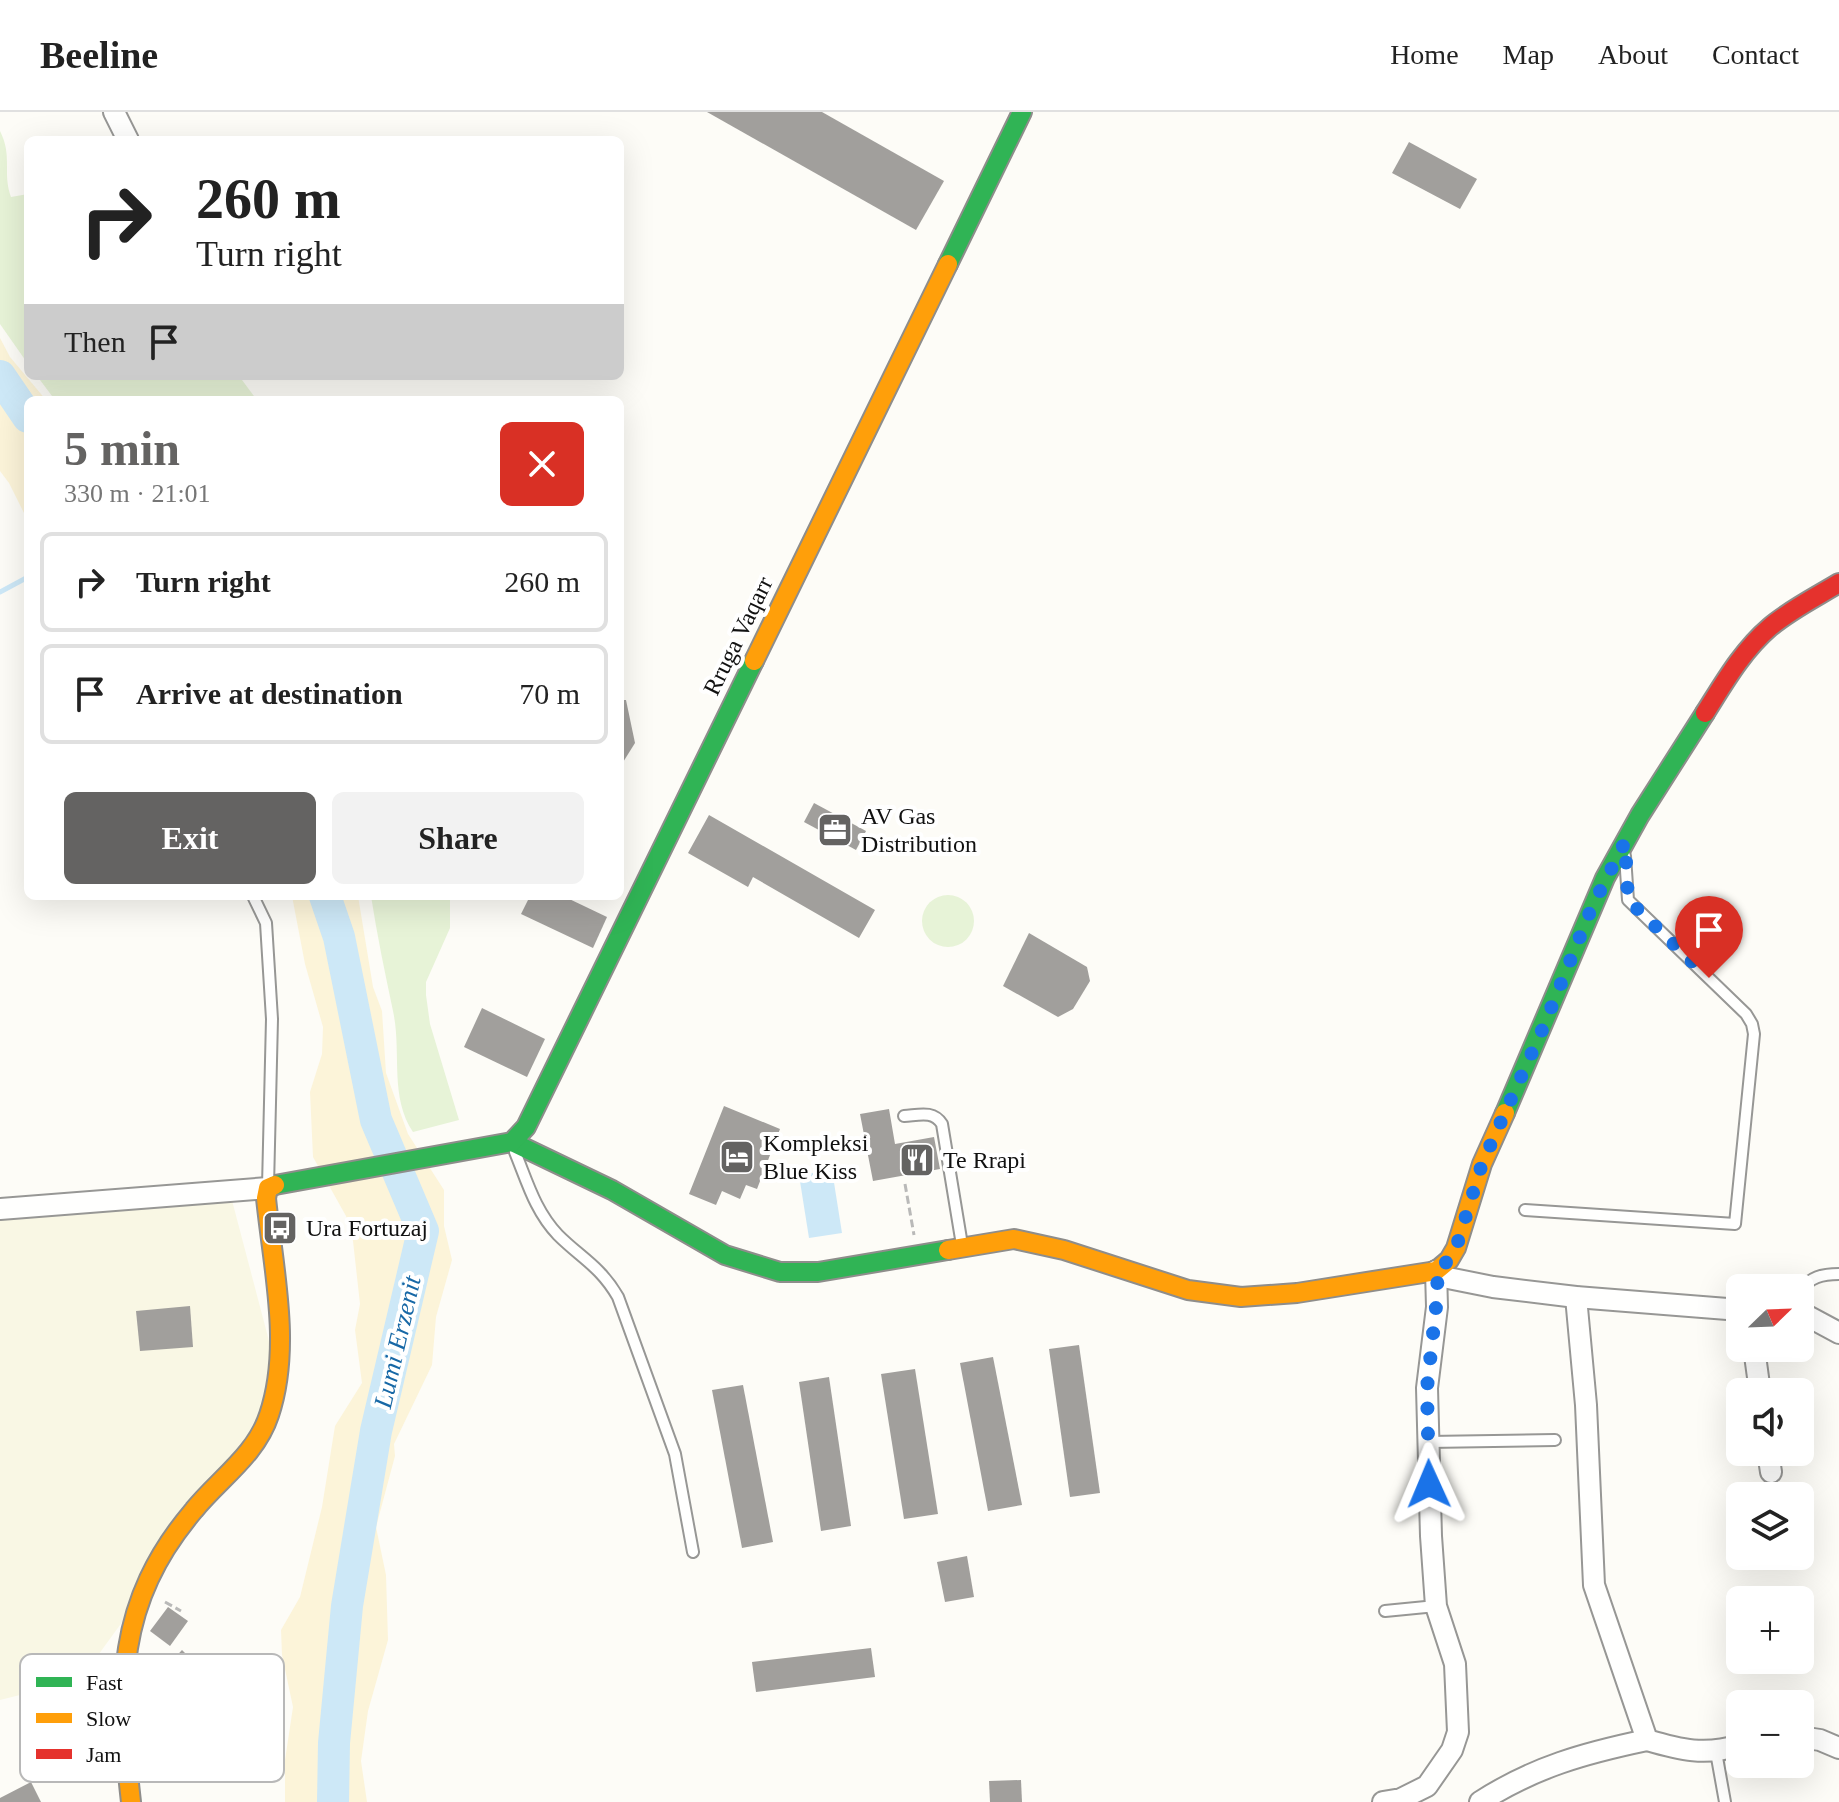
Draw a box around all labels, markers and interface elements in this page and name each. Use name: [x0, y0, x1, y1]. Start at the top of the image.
text: Beeline: [40, 34, 158, 76]
text: Home: [1390, 39, 1459, 70]
text: Map: [1503, 39, 1554, 70]
text: About: [1598, 39, 1668, 70]
text: Contact: [1712, 39, 1799, 70]
icon: right: [64, 168, 168, 272]
text: 260 m: [196, 168, 341, 230]
text: Turn right: [196, 234, 342, 274]
icon: arrive: [142, 320, 186, 364]
text: Then: [64, 325, 126, 358]
text: 5 min: [64, 422, 180, 475]
button: close: [500, 422, 584, 506]
text: 330 m · 21:01: [64, 479, 211, 508]
icon: right: [68, 560, 112, 604]
text: Turn right: [136, 565, 271, 598]
text: 260 m: [504, 565, 580, 598]
street label: Rruga Vaqarr: [698, 573, 778, 699]
icon: arrive: [68, 672, 112, 716]
text: Arrive at destination: [136, 677, 403, 710]
text: 70 m: [519, 677, 580, 710]
button: Exit: [64, 792, 316, 884]
button: Share: [332, 792, 584, 884]
place label: AV Gas Distribution: [861, 803, 977, 857]
office icon: AV Gas Distribution: [816, 811, 854, 849]
pin: [1675, 896, 1743, 978]
icon: arrive: [1687, 908, 1731, 952]
place label: Kompleksi Blue Kiss: [763, 1130, 869, 1184]
hotel icon: Kompleksi Blue Kiss: [718, 1138, 756, 1176]
restaurant icon: Te Rrapi: [898, 1141, 936, 1179]
place label: Te Rrapi: [943, 1147, 1026, 1173]
bus stop icon: Ura Fortuzaj: [261, 1209, 299, 1247]
place label: Ura Fortuzaj: [306, 1215, 428, 1241]
water label: Lumi Erzenit: [368, 1272, 427, 1412]
north arrow: [1726, 1274, 1814, 1362]
map controls: [1726, 1274, 1814, 1778]
button: sound: [1726, 1378, 1814, 1466]
position arrow: [1387, 1442, 1471, 1526]
button: layers: [1726, 1482, 1814, 1570]
button: +: [1726, 1586, 1814, 1674]
legend: [20, 1654, 284, 1782]
text: Fast: [86, 1670, 123, 1695]
button: −: [1726, 1690, 1814, 1778]
text: Slow: [86, 1706, 131, 1731]
text: Jam: [86, 1742, 121, 1767]

